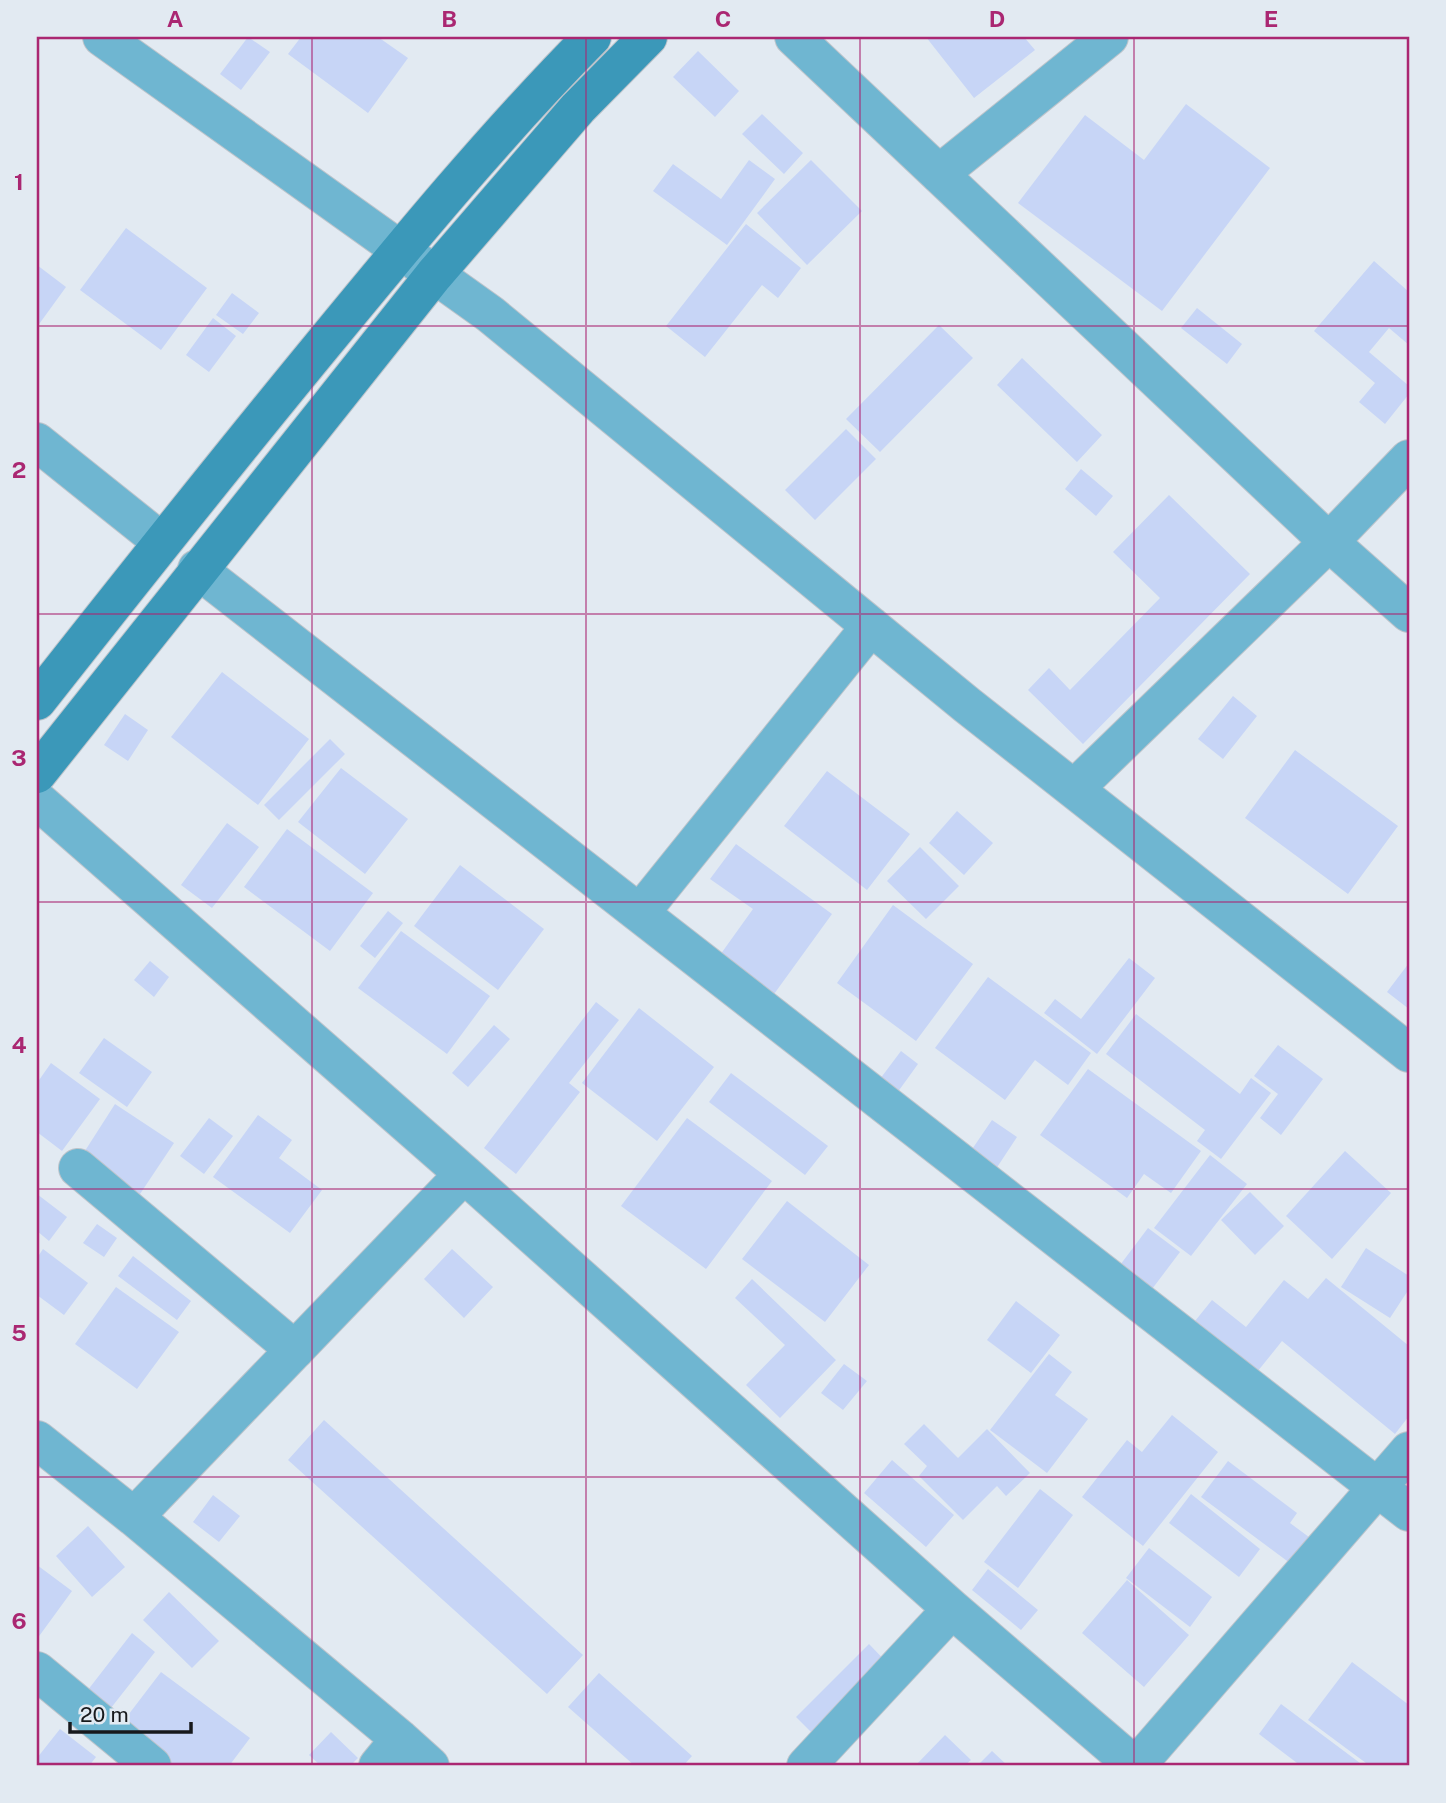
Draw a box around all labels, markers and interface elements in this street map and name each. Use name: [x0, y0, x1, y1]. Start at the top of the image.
text: A: [167, 5, 184, 32]
text: B: [441, 5, 457, 32]
text: C: [715, 5, 731, 32]
text: D: [989, 5, 1005, 32]
text: E: [1264, 5, 1278, 32]
text: 1: [14, 168, 24, 195]
text: 2: [12, 456, 26, 483]
text: 3: [11, 744, 27, 771]
text: 4: [11, 1031, 27, 1058]
text: 5: [11, 1319, 27, 1346]
text: 6: [11, 1607, 27, 1634]
scale bar: [70, 1691, 191, 1735]
text: 20 m: [80, 1702, 129, 1727]

